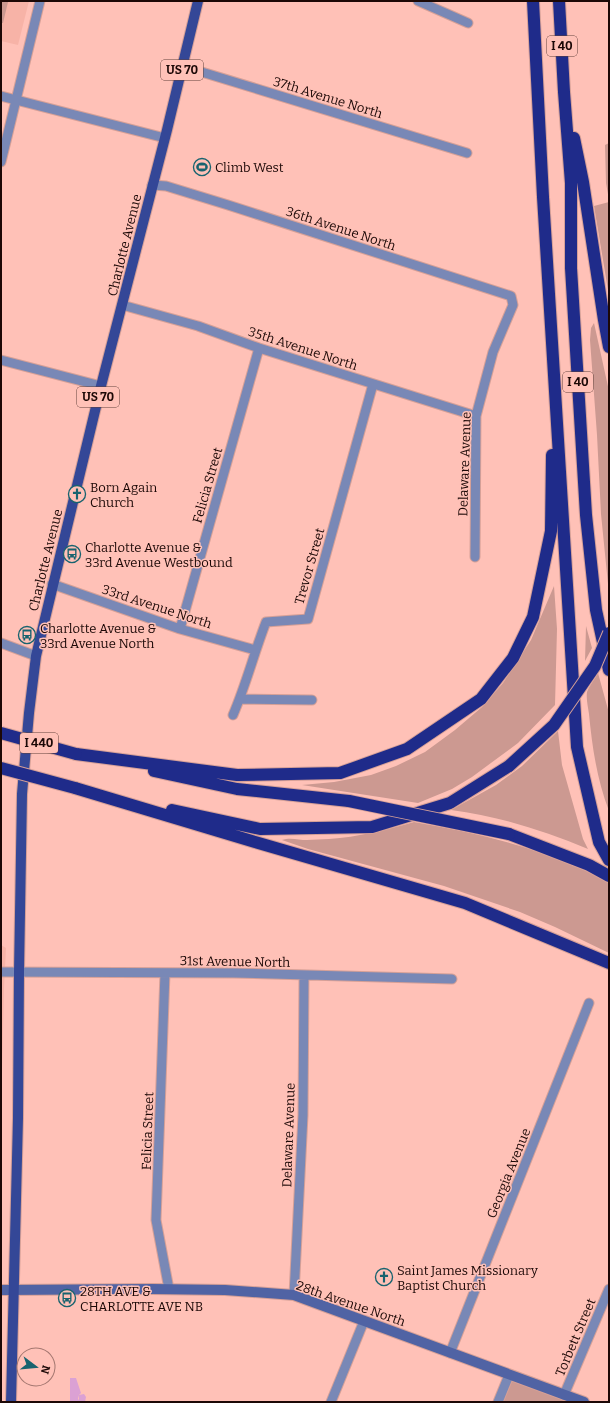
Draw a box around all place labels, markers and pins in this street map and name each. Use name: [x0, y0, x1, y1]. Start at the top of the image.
sports icon: Climb West: [192, 157, 212, 177]
place label: Climb West: [215, 160, 284, 175]
place label: Born Again Church: [90, 480, 158, 510]
church icon: Born Again Church: [67, 484, 87, 504]
place label: Charlotte Avenue & 33rd Avenue Westbound: [85, 540, 233, 570]
bus stop icon: Charlotte Avenue & 33rd Avenue Westbound: [62, 544, 82, 564]
place label: Charlotte Avenue & 33rd Avenue North: [40, 621, 156, 651]
bus stop icon: Charlotte Avenue & 33rd Avenue North: [17, 625, 37, 645]
place label: Saint James Missionary Baptist Church: [397, 1263, 538, 1293]
church icon: Saint James Missionary Baptist Church: [374, 1267, 394, 1287]
place label: 28TH AVE & CHARLOTTE AVE NB: [80, 1284, 203, 1314]
bus stop icon: 28TH AVE & CHARLOTTE AVE NB: [57, 1288, 77, 1308]

